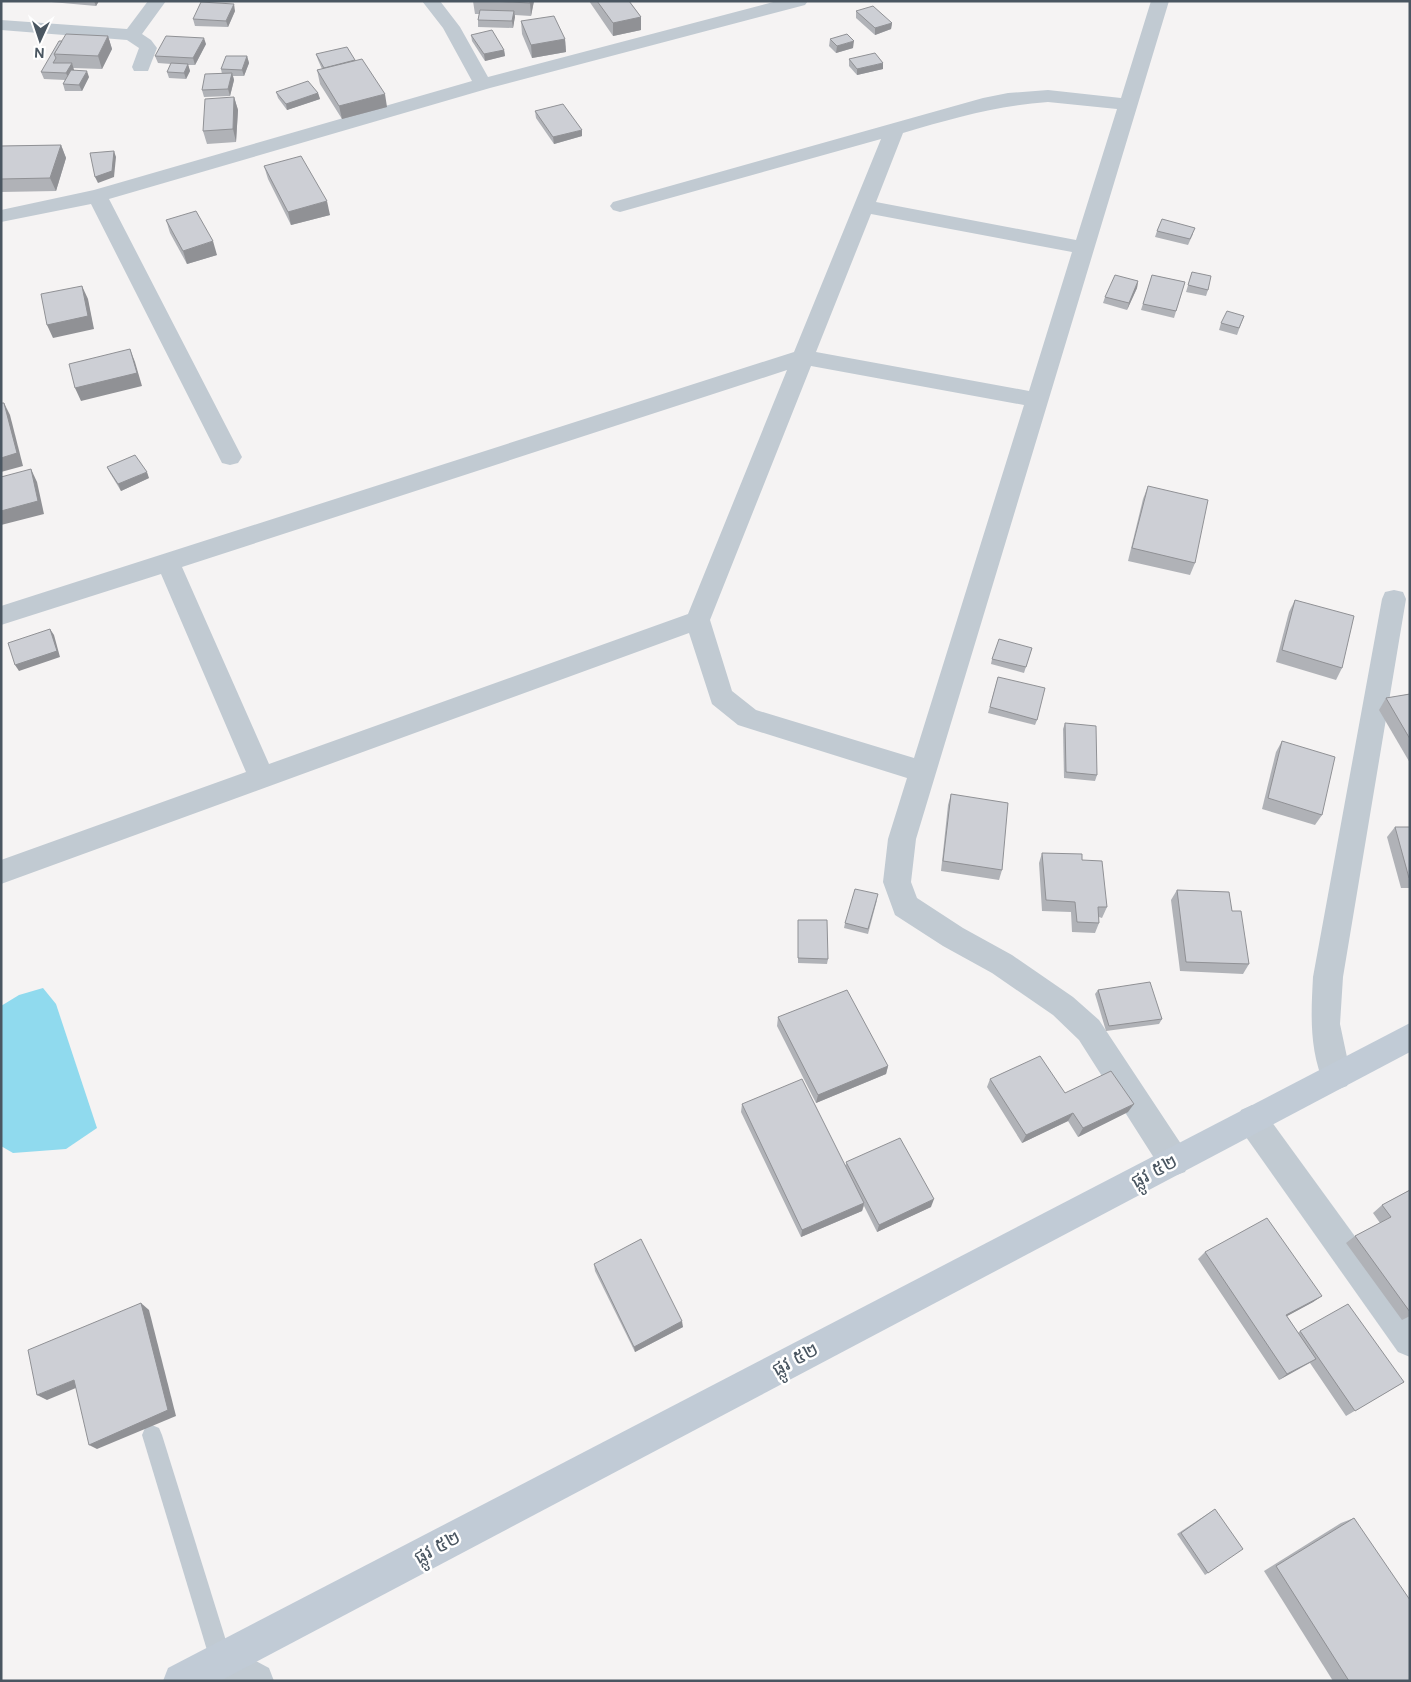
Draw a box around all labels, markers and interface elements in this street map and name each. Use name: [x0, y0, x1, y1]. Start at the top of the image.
north arrow: [15, 15, 65, 65]
text: N: [34, 44, 45, 62]
street label: ផ្លូវ ៥២: [1126, 1148, 1184, 1198]
street label: ផ្លូវ ៥២: [767, 1336, 825, 1386]
street label: ផ្លូវ ៥២: [409, 1524, 467, 1574]

